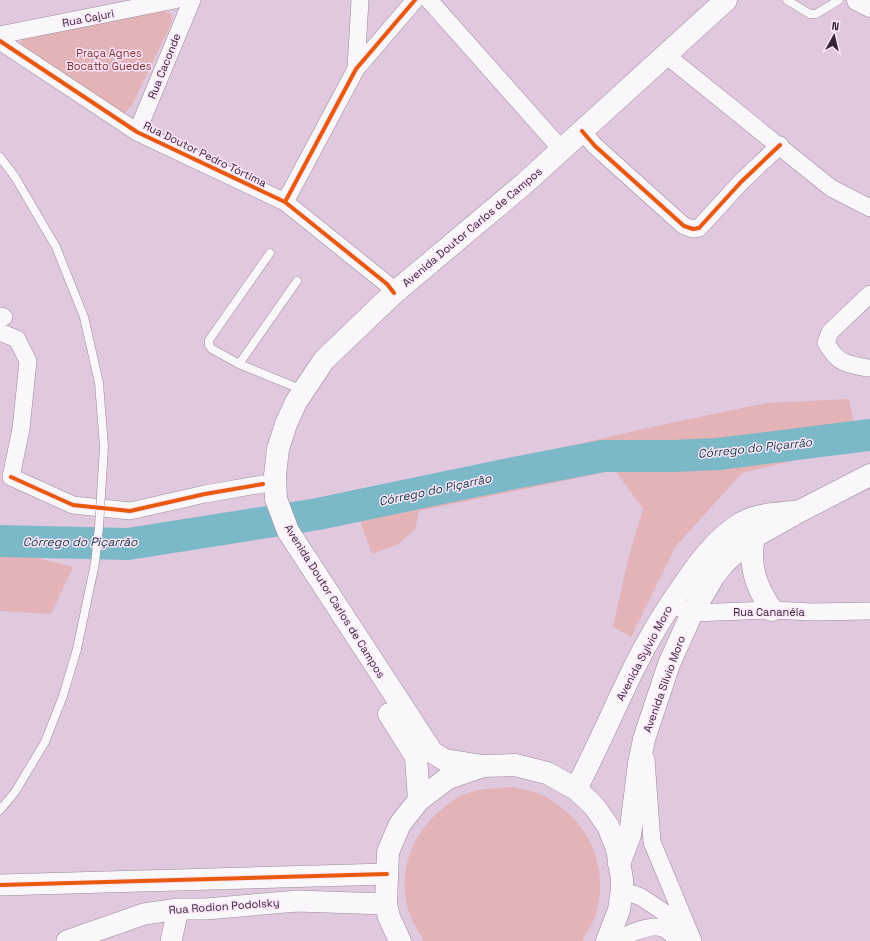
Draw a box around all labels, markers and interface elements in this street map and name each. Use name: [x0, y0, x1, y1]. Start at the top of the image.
street label: Rua Cajuri: [61, 6, 115, 30]
north arrow: [814, 16, 854, 56]
text: N: [831, 19, 840, 34]
street label: Rua Caconde: [144, 31, 184, 101]
park label: Praça Agnes Bocatto Guedes: [66, 46, 152, 73]
street label: Rua Doutor Pedro Tórtima: [141, 118, 270, 190]
street label: Avenida Doutor Carlos de Campos: [399, 164, 545, 290]
water label: Córrego do Piçarrão: [697, 434, 813, 462]
water label: Córrego do Piçarrão: [377, 470, 493, 510]
street label: Avenida Doutor Carlos de Campos: [282, 522, 388, 681]
water label: Córrego do Piçarrão: [23, 534, 138, 550]
street label: Avenida Sylvio Moro: [613, 603, 675, 703]
street label: Rua Cananéia: [733, 605, 805, 619]
street label: Avenida Silvio Moro: [640, 633, 688, 734]
street label: Rua Rodion Podolsky: [168, 895, 280, 917]

